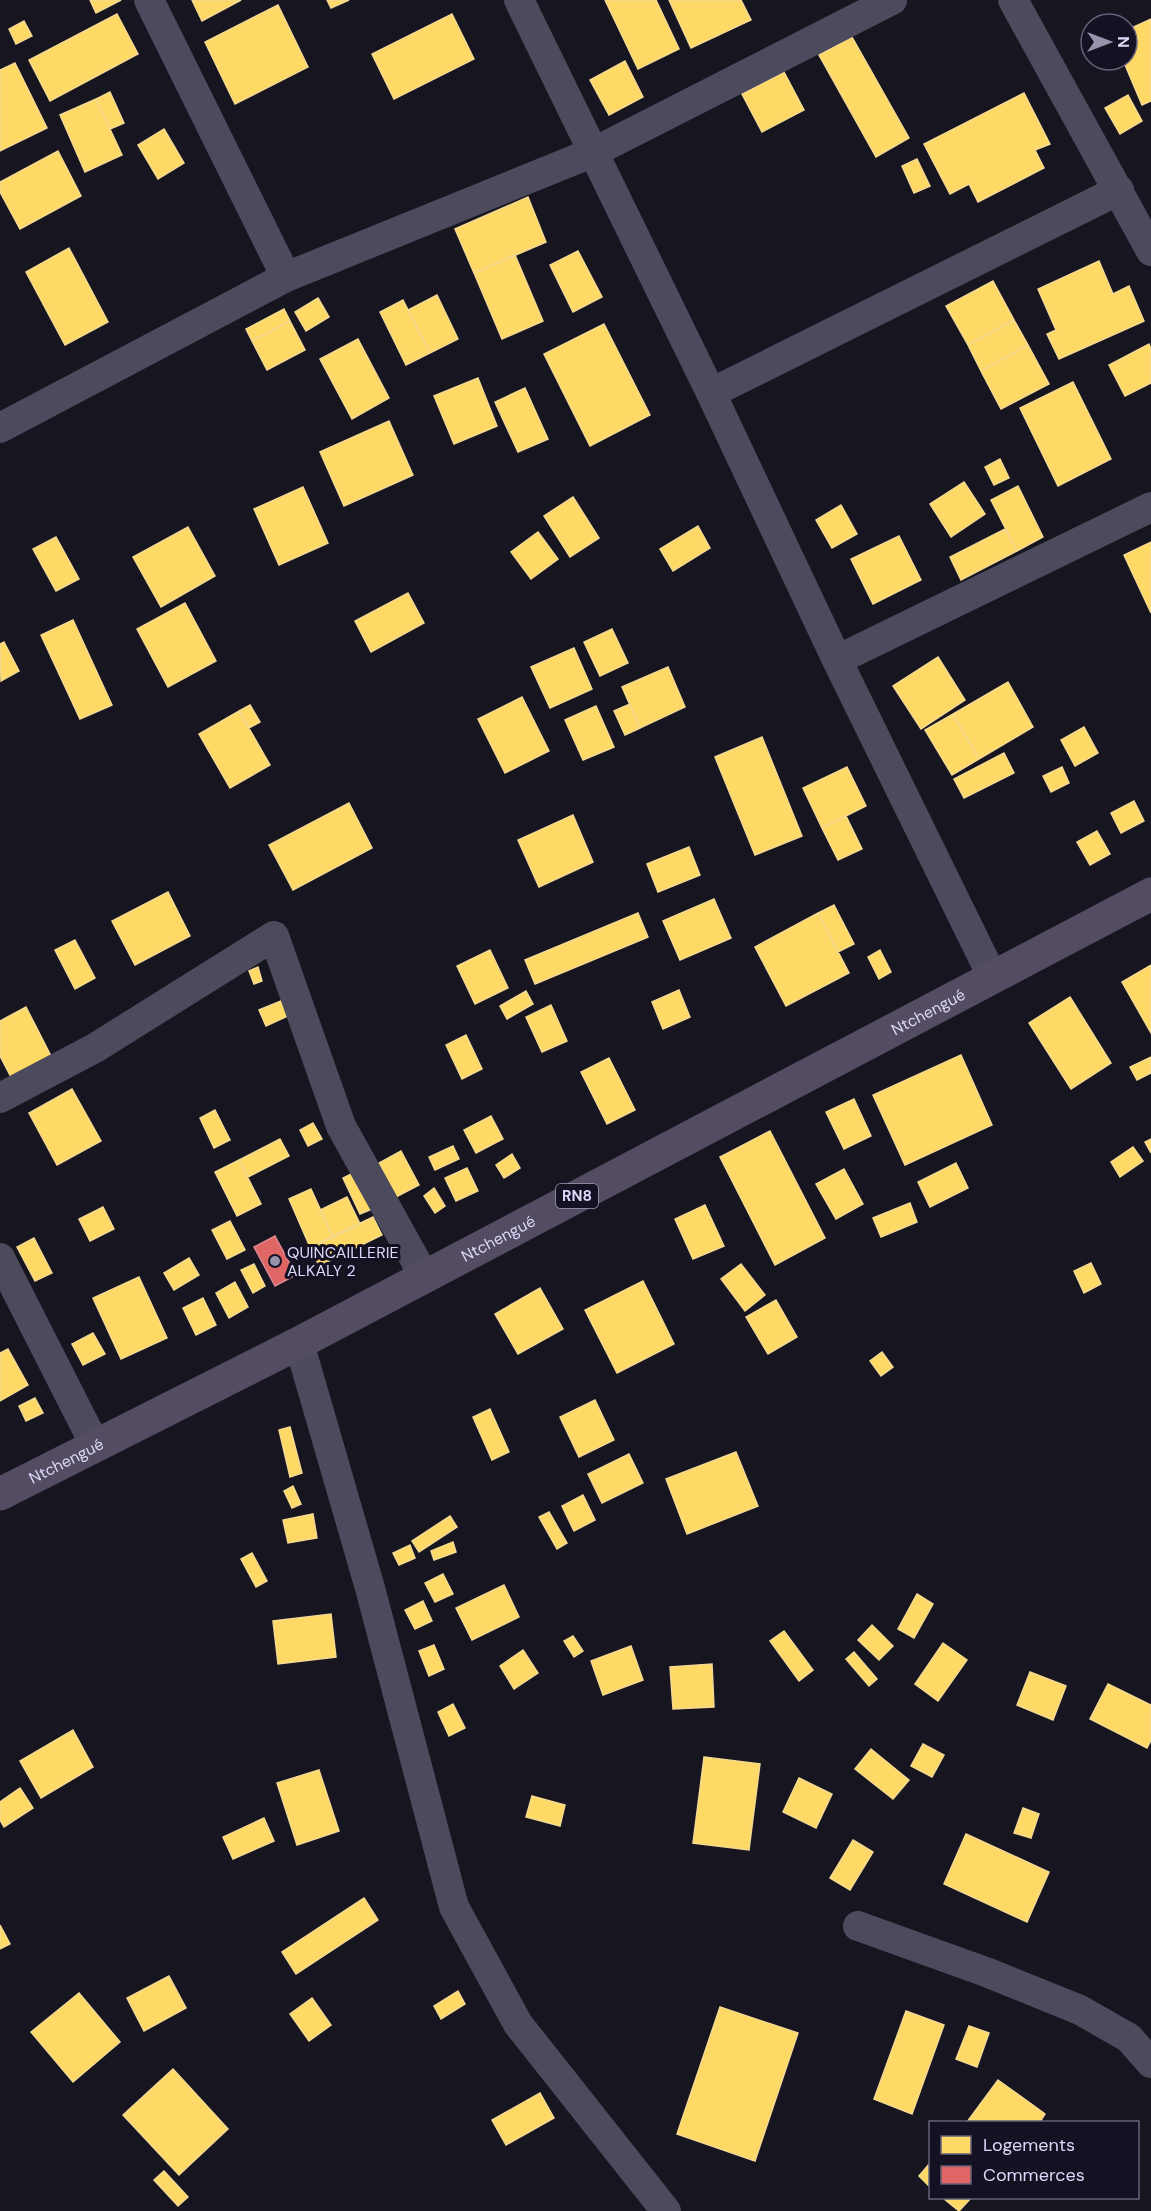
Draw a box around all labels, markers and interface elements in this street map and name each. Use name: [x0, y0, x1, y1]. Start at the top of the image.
north arrow: [1079, 12, 1139, 72]
text: N: [1113, 36, 1134, 48]
street label: Ntchengué: [888, 984, 969, 1040]
road number: RN8: [556, 1184, 598, 1208]
street label: Ntchengué: [458, 1210, 539, 1267]
place label: QUINCAILLERIE ALKALY 2: [287, 1242, 398, 1281]
marker: QUINCAILLERIE ALKALY 2: [268, 1254, 282, 1268]
street label: Ntchengué: [25, 1433, 107, 1489]
legend: [929, 2121, 1139, 2199]
text: Logements: [983, 2133, 1075, 2157]
text: Commerces: [983, 2163, 1085, 2187]

